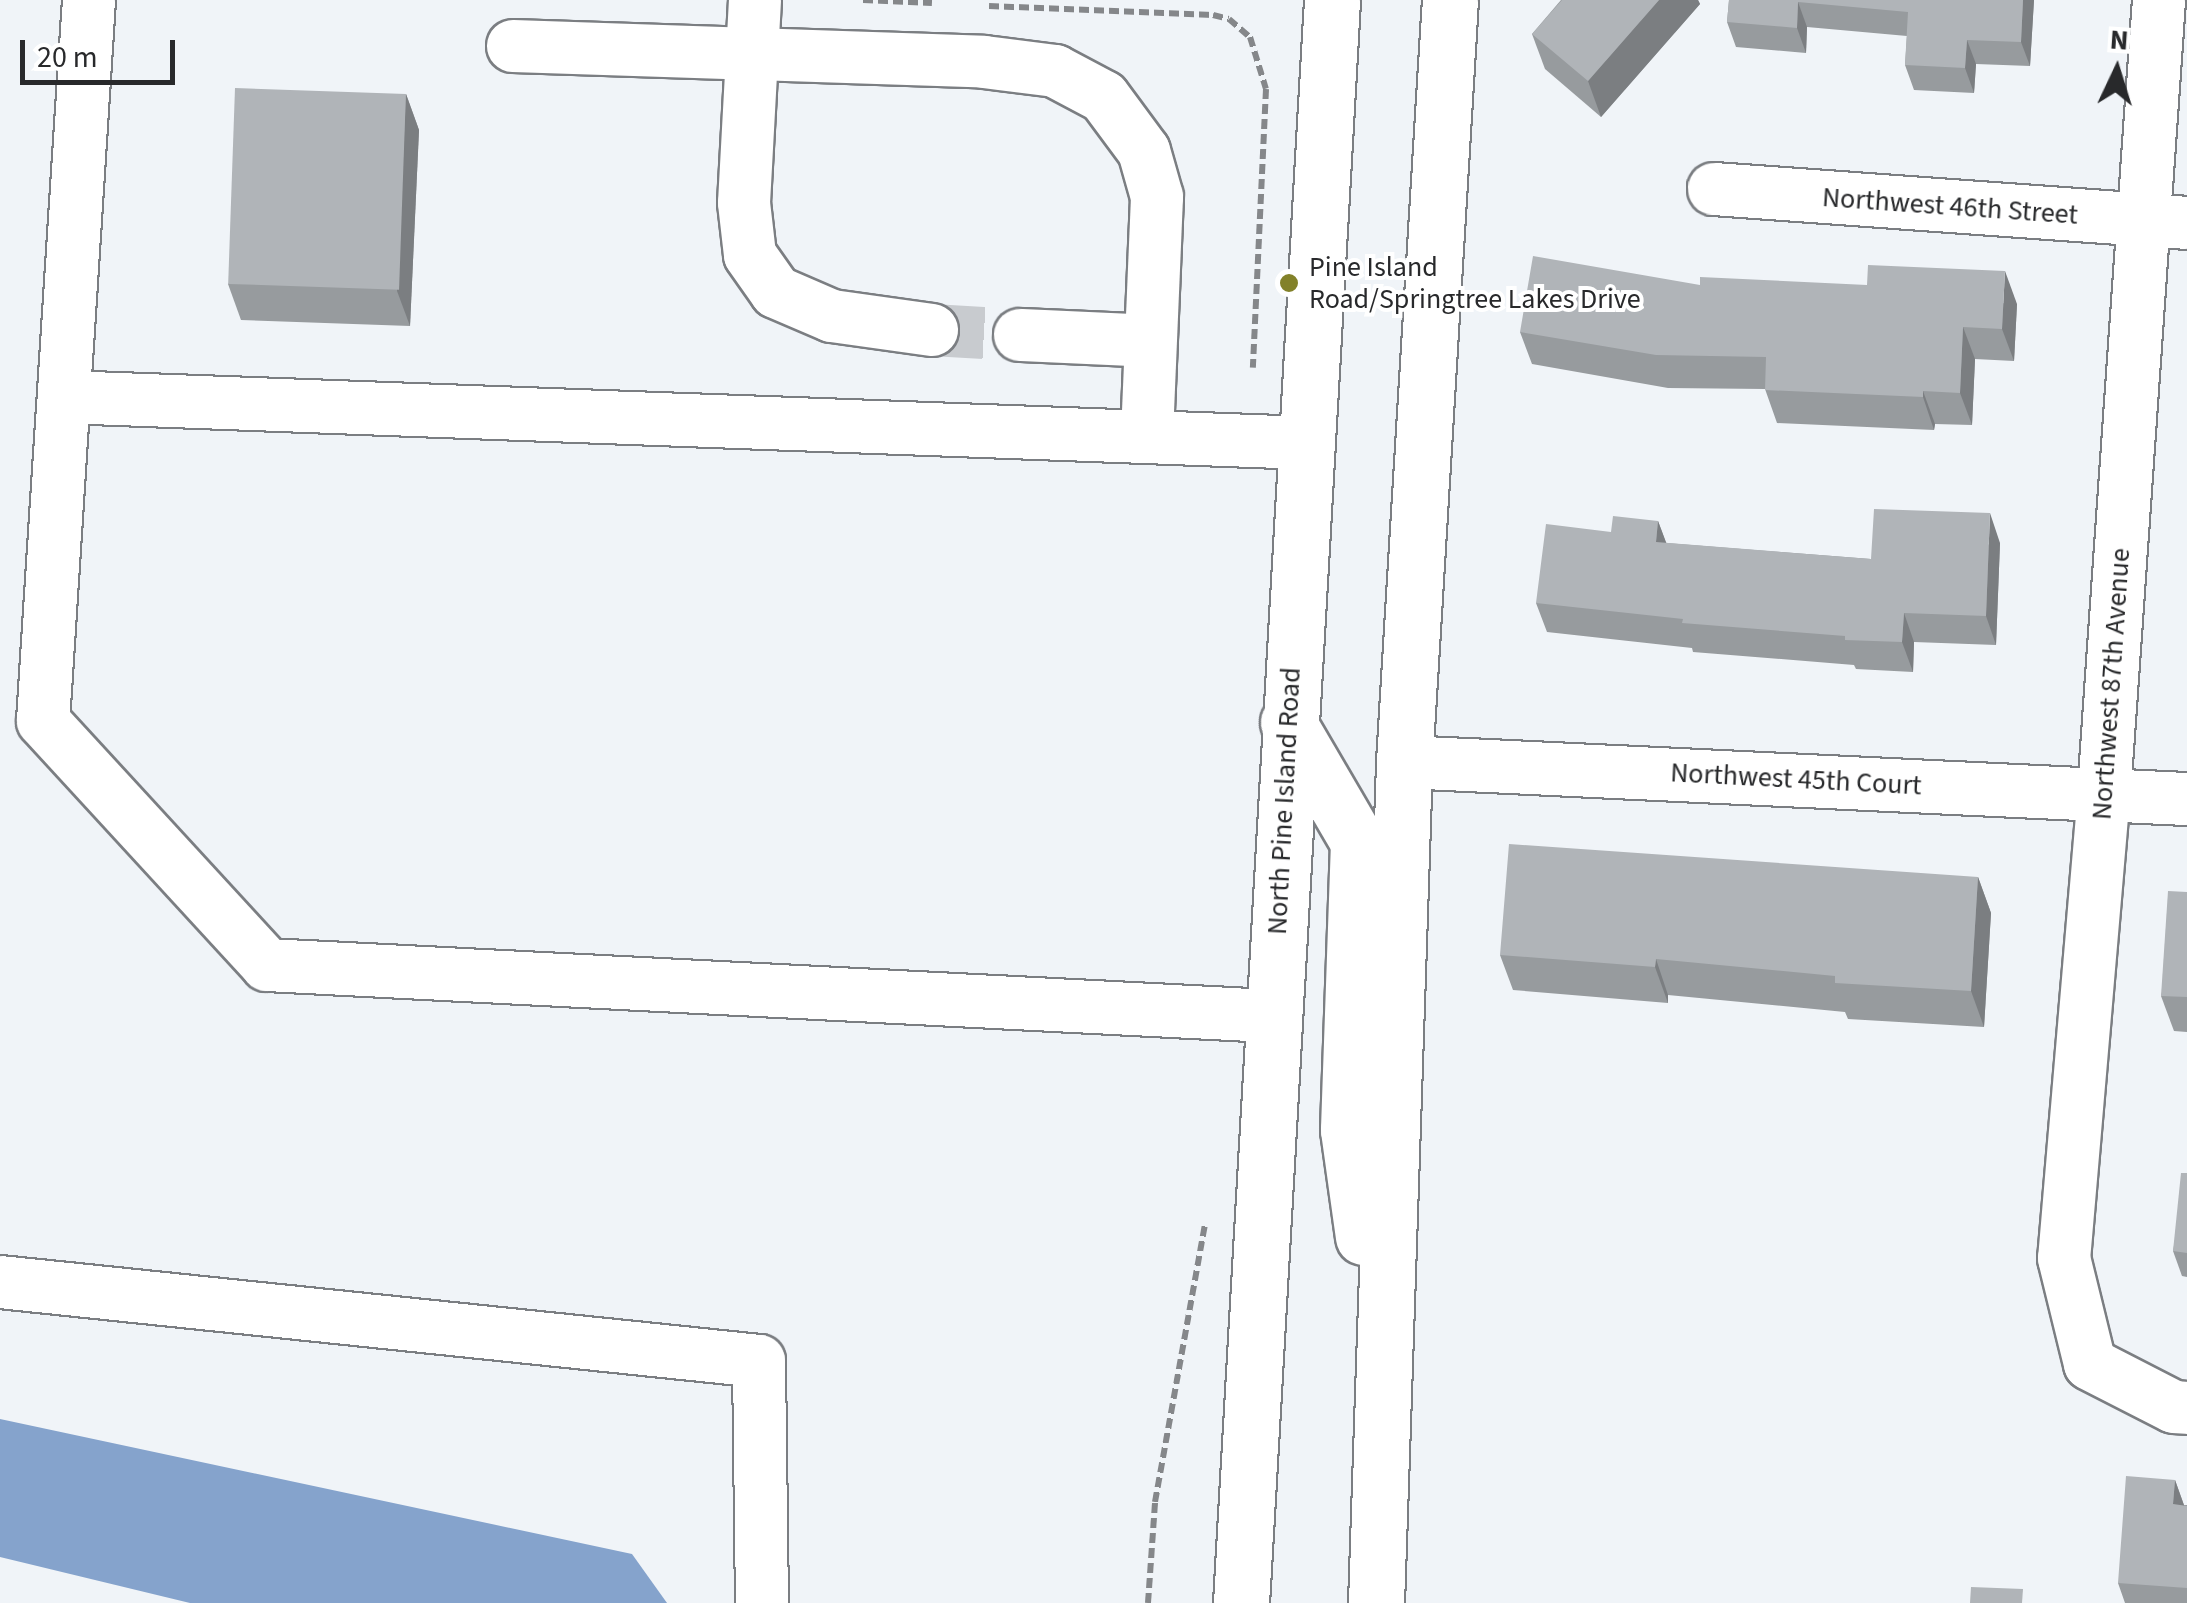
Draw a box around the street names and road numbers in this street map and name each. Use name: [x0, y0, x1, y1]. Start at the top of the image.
street label: Northwest 46th Street: [1821, 180, 2079, 232]
street label: Northwest 87th Avenue: [2085, 547, 2137, 821]
street label: North Pine Island Road: [1260, 666, 1308, 936]
street label: Northwest 45th Court: [1670, 756, 1922, 802]

